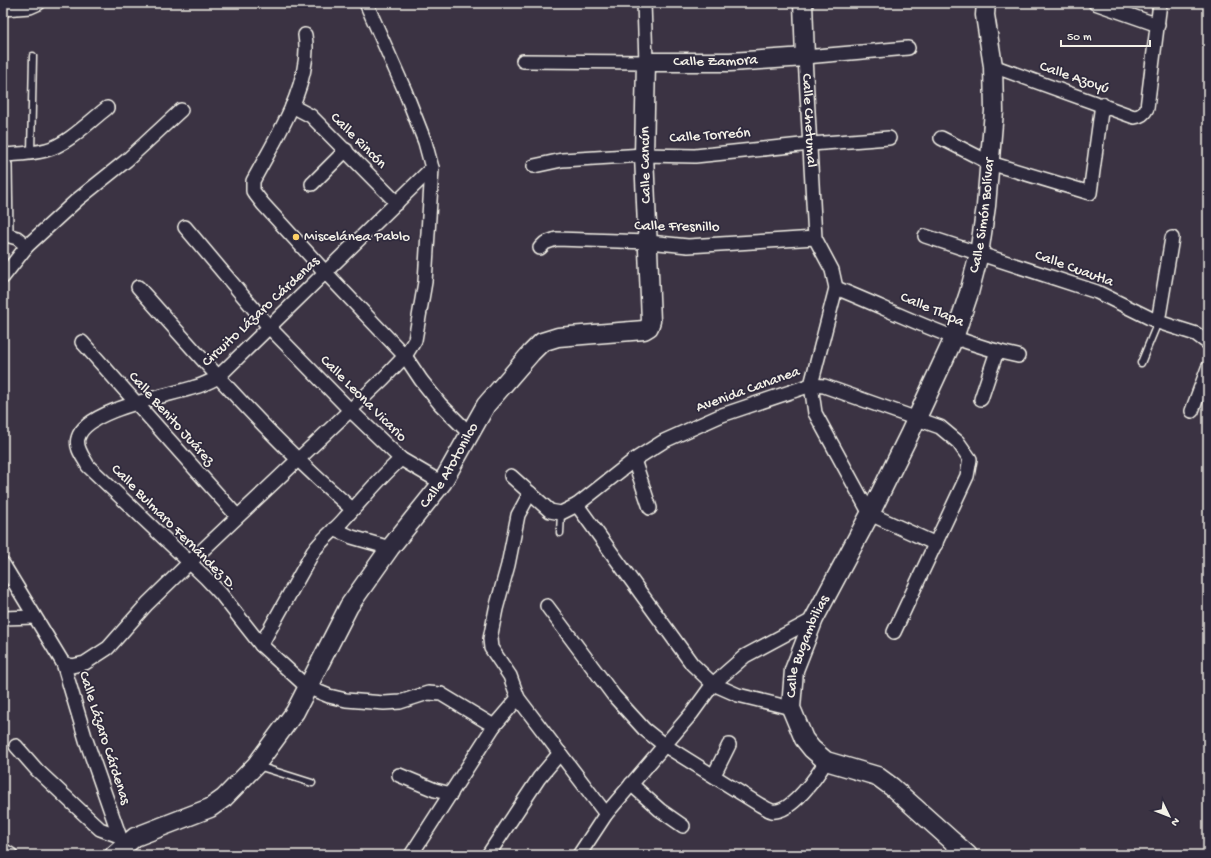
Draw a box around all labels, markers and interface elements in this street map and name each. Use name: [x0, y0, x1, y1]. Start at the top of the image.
scale bar: [1061, 22, 1150, 48]
text: 50 m: [1067, 31, 1092, 45]
street label: Calle Zamora: [673, 51, 759, 71]
street label: Calle Azoyú: [1037, 58, 1111, 98]
street label: Calle Chetumal: [797, 73, 820, 168]
street label: Calle Rincón: [326, 109, 390, 173]
street label: Calle Torreón: [669, 124, 751, 148]
street label: Calle Cancún: [636, 126, 656, 204]
street label: Calle Simón Bolívar: [965, 155, 999, 275]
street label: Calle Fresnillo: [634, 217, 720, 237]
place label: Miscelánea Pablo: [304, 228, 410, 246]
marker: Miscelánea Pablo: [291, 232, 301, 242]
street label: Calle Cuautla: [1032, 246, 1117, 292]
street label: Circuito Lázaro Cárdenas: [198, 253, 324, 371]
street label: Calle Tlapa: [897, 289, 967, 332]
street label: Calle Leona Vicario: [316, 352, 410, 446]
street label: Avenida Cananea: [694, 363, 803, 417]
street label: Calle Benito Juárez: [124, 368, 218, 470]
street label: Calle Atotonilco: [416, 420, 483, 512]
street label: Calle Bulmaro Fernández D.: [107, 461, 241, 595]
street label: Calle Bugambilias: [783, 592, 834, 698]
street label: Calle Lázaro Cárdenas: [74, 669, 134, 807]
north arrow: [1149, 796, 1189, 836]
text: N: [1168, 815, 1182, 828]

